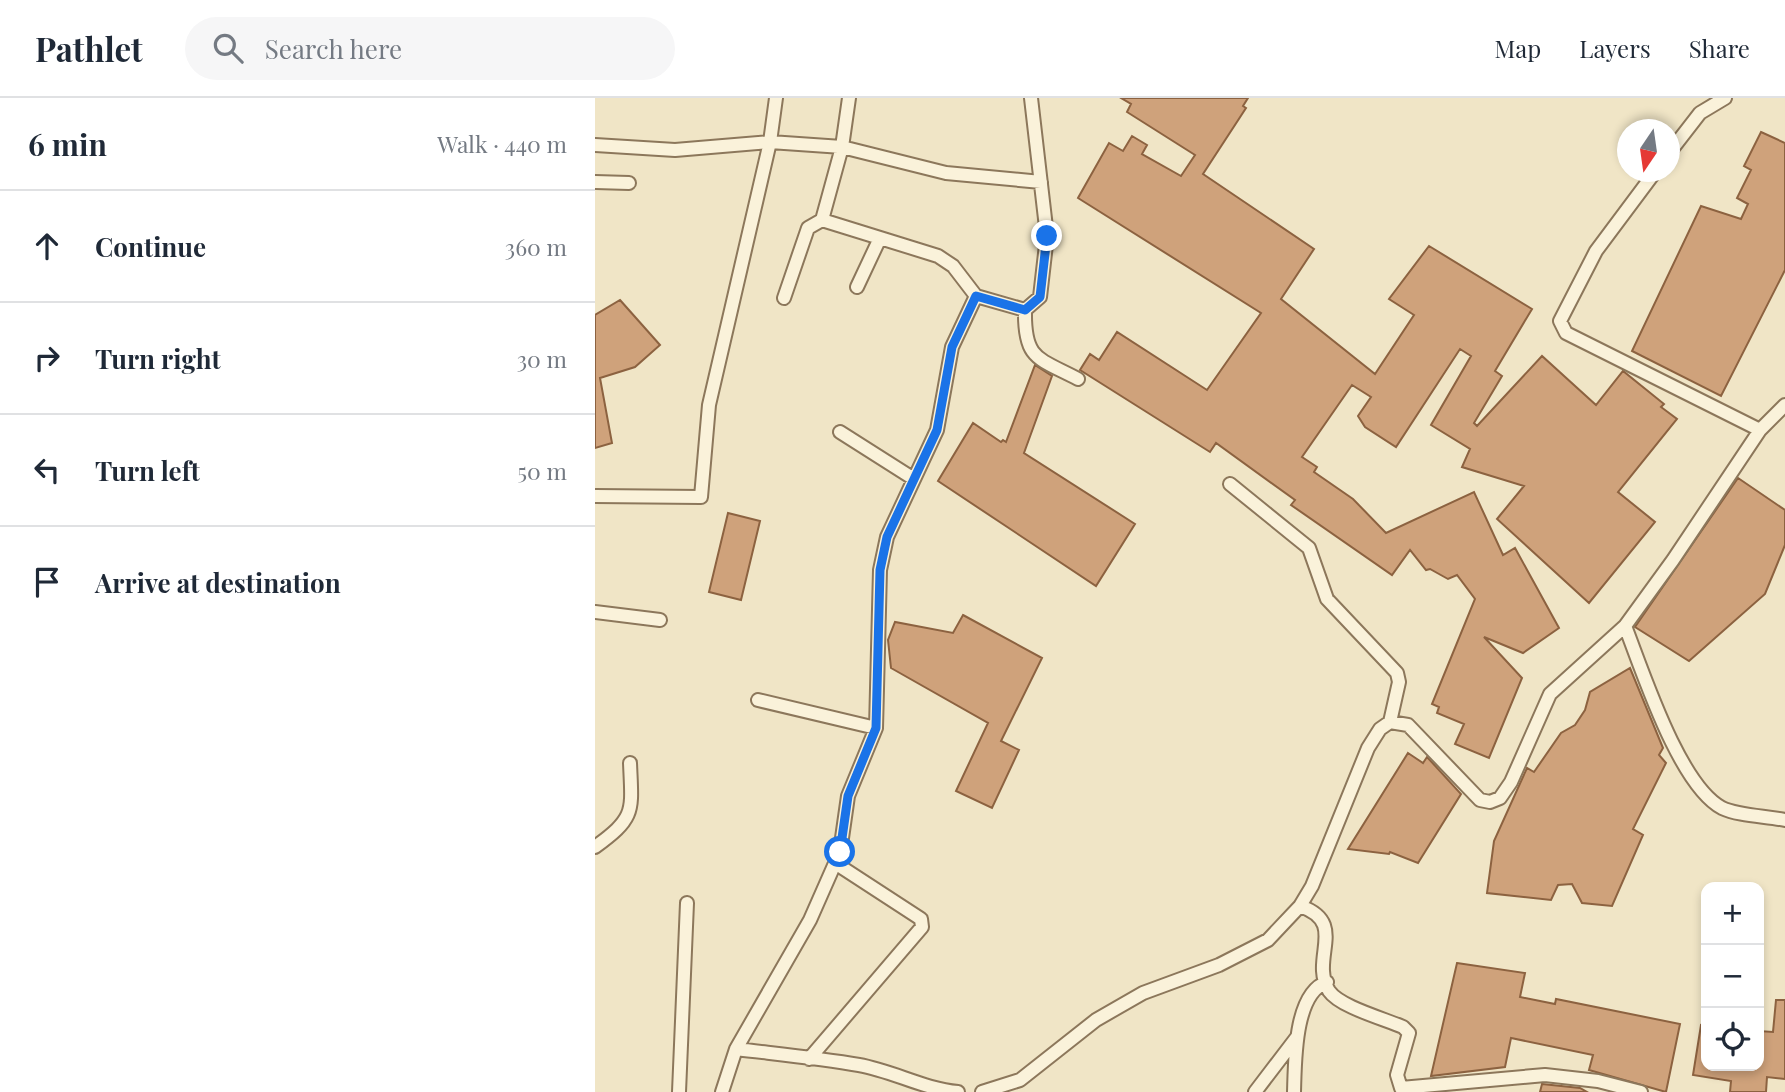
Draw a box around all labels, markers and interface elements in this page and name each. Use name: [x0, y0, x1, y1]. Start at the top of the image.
search box: [185, 17, 675, 80]
text: Pathlet: [35, 26, 143, 70]
icon: search: [209, 29, 247, 67]
text: Search here: [265, 31, 402, 66]
text: Map: [1495, 32, 1541, 64]
text: Layers: [1579, 32, 1651, 64]
text: Share: [1689, 32, 1750, 64]
north arrow: [1617, 119, 1680, 182]
text: 6 min: [28, 124, 107, 164]
text: Walk · 440 m: [437, 128, 567, 159]
route end: [1031, 220, 1062, 251]
icon: ahead: [28, 227, 66, 265]
text: Continue: [95, 229, 206, 264]
text: 360 m: [505, 231, 567, 262]
icon: right: [28, 339, 66, 377]
text: Turn right: [95, 341, 221, 376]
text: 30 m: [517, 343, 567, 374]
icon: left: [28, 451, 66, 489]
text: Turn left: [95, 453, 200, 488]
text: 50 m: [518, 455, 567, 486]
icon: arrive: [28, 563, 66, 601]
text: Arrive at destination: [95, 565, 341, 600]
route start: [824, 836, 855, 867]
map controls: [1701, 882, 1764, 1071]
button: +: [1701, 882, 1764, 945]
button: −: [1701, 945, 1764, 1008]
button: locate: [1701, 1008, 1764, 1071]

